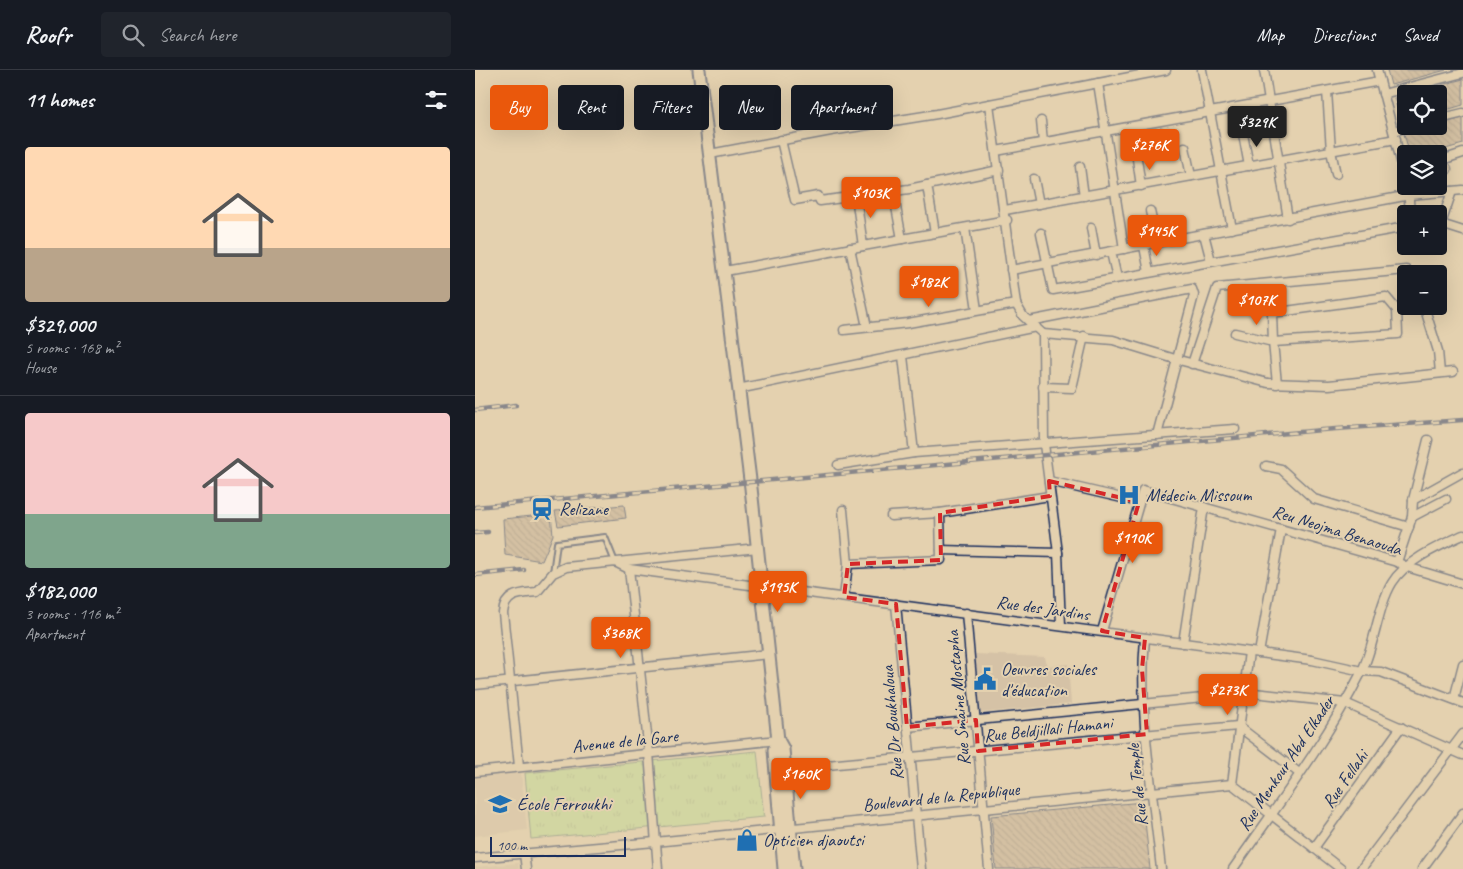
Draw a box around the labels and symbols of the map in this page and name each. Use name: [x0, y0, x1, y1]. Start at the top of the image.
pin: $329K: [1222, 106, 1292, 148]
pin: $276K: [1115, 128, 1185, 171]
pin: $103K: [836, 176, 906, 219]
pin: $145K: [1122, 214, 1192, 257]
pin: $182K: [894, 266, 964, 308]
pin: $107K: [1222, 284, 1292, 326]
hospital icon: Médecin Missoum: [1116, 482, 1142, 508]
place label: Médecin Missoum: [1146, 484, 1252, 506]
station icon: Relizane: [529, 496, 555, 522]
place label: Relizane: [559, 498, 609, 520]
street label: Reu Neojma Benaouda: [1270, 500, 1405, 560]
pin: $110K: [1098, 522, 1168, 564]
pin: $195K: [743, 570, 813, 613]
street label: Rue des Jardins: [995, 591, 1093, 626]
pin: $368K: [586, 616, 656, 659]
street label: Rue Smaine Mostapha: [941, 628, 975, 766]
place label: Oeuvres sociales d'éducation: [1001, 658, 1098, 701]
street label: Rue Dr Boukhaloua: [876, 663, 908, 781]
public building icon: Oeuvres sociales d'éducation: [972, 666, 998, 692]
pin: $273K: [1193, 674, 1263, 716]
street label: Rue Menkour Abd Elkader: [1233, 690, 1340, 835]
street label: Rue Beldjillali Hamani: [983, 711, 1116, 747]
street label: Avenue de la Gare: [571, 724, 680, 757]
street label: Rue de Temple: [1122, 742, 1152, 827]
street label: Rue Fellahi: [1317, 744, 1374, 812]
pin: $160K: [766, 758, 836, 800]
street label: Boulevard de la Republique: [862, 778, 1021, 816]
school or university icon: École Ferroukhi: [487, 791, 513, 817]
place label: École Ferroukhi: [517, 793, 614, 815]
shop icon: Opticien djaoutsi: [734, 827, 760, 853]
place label: Opticien djaoutsi: [763, 829, 866, 851]
scale bar: [490, 834, 626, 857]

